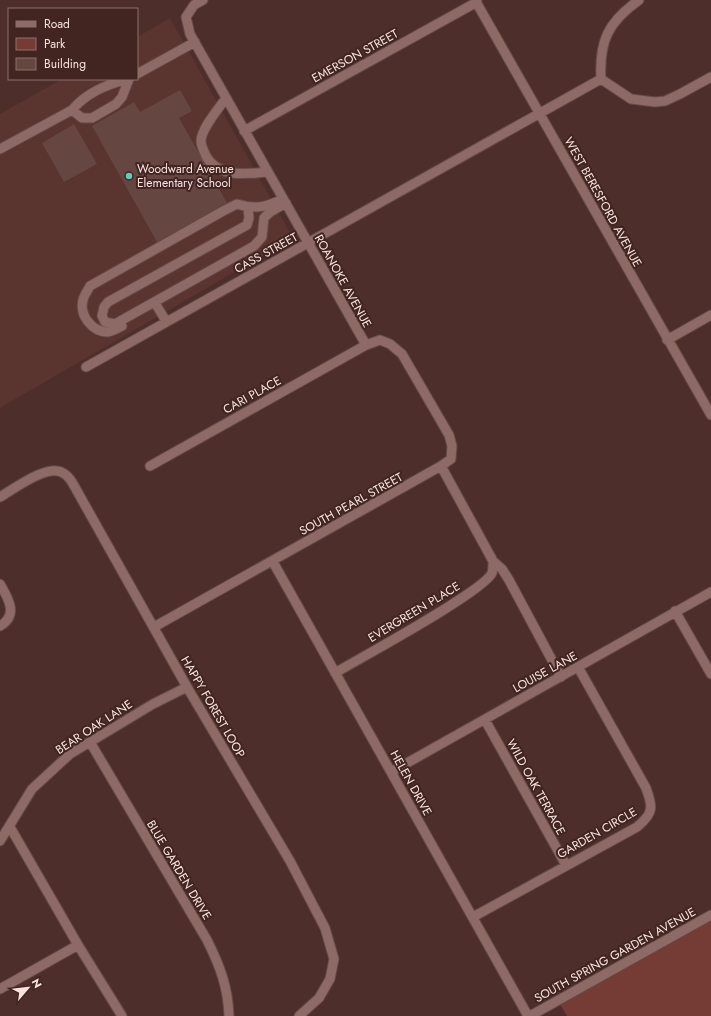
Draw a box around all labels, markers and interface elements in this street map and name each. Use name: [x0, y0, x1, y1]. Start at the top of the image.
legend: [8, 8, 138, 80]
text: Road: [44, 15, 70, 33]
street label: EMERSON STREET: [309, 25, 402, 87]
text: Park: [44, 35, 66, 53]
text: Building: [44, 55, 86, 73]
street label: WEST BERESFORD AVENUE: [560, 134, 646, 270]
place label: Woodward Avenue Elementary School: [137, 160, 234, 192]
marker: Woodward Avenue Elementary School: [124, 171, 134, 181]
street label: CASS STREET: [231, 228, 302, 278]
street label: ROANOKE AVENUE: [310, 231, 376, 331]
street label: CARI PLACE: [220, 372, 284, 418]
street label: SOUTH PEARL STREET: [296, 468, 406, 540]
street label: EVERGREEN PLACE: [364, 577, 464, 647]
street label: LOUISE LANE: [509, 647, 581, 697]
street label: HAPPY FOREST LOOP: [177, 653, 250, 762]
street label: BEAR OAK LANE: [52, 695, 136, 759]
street label: WILD OAK TERRACE: [502, 736, 570, 838]
street label: HELEN DRIVE: [386, 747, 436, 819]
street label: GARDEN CIRCLE: [554, 803, 640, 863]
street label: BLUE GARDEN DRIVE: [142, 817, 216, 923]
street label: SOUTH SPRING GARDEN AVENUE: [531, 903, 699, 1007]
north arrow: [8, 968, 48, 1008]
text: N: [28, 976, 46, 991]

